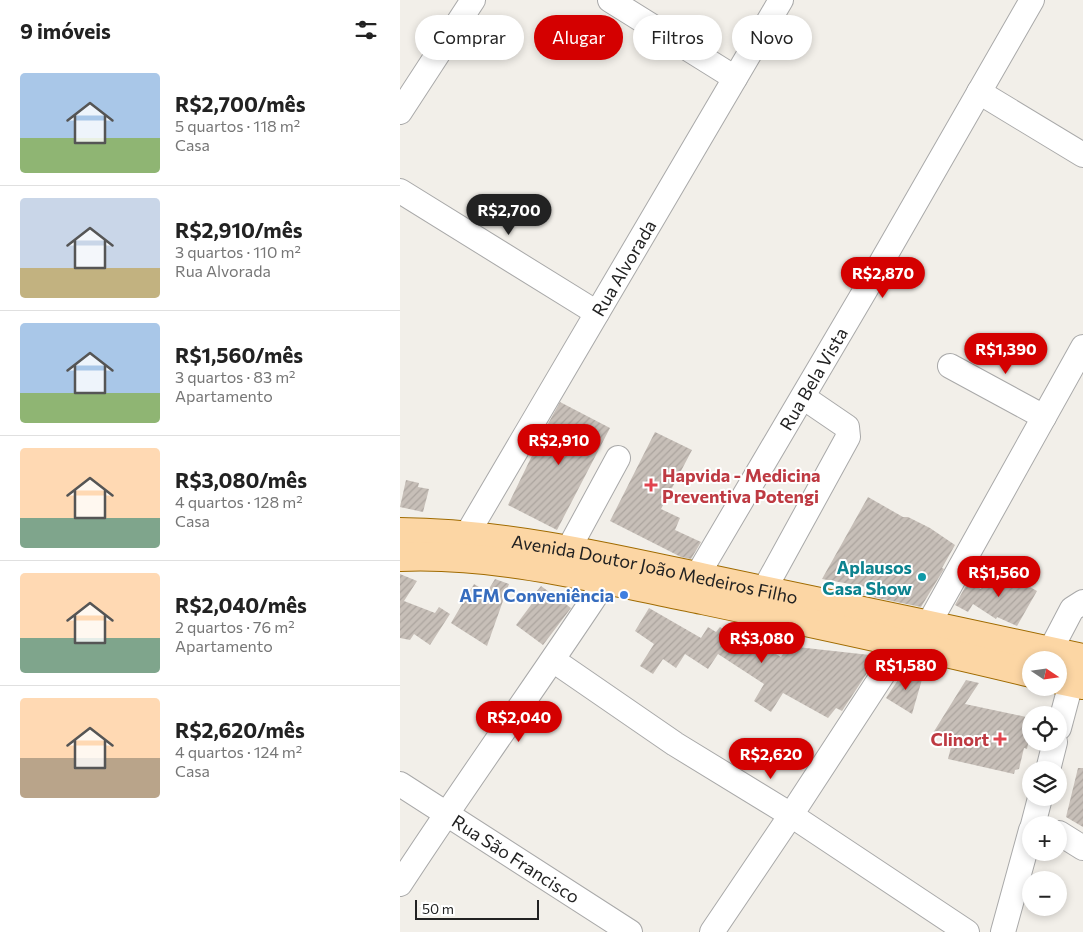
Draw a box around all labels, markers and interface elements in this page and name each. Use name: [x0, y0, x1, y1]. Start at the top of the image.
chip: Comprar: [415, 15, 524, 60]
chip: Alugar: [534, 15, 623, 60]
chip: Filtros: [633, 15, 722, 60]
chip: Novo: [732, 15, 812, 60]
icon: filters: [352, 16, 380, 44]
text: 9 imóveis: [20, 18, 111, 43]
text: R$2,700/mês: [175, 91, 305, 116]
icon: home: [60, 93, 120, 153]
text: 5 quartos · 118 m²: [175, 116, 300, 135]
text: Casa: [175, 135, 210, 154]
pin: R$2,700: [463, 194, 555, 236]
text: R$2,700: [477, 200, 541, 219]
street label: Rua Alvorada: [587, 216, 660, 320]
text: R$2,910/mês: [175, 217, 303, 242]
icon: home: [60, 218, 120, 278]
text: 3 quartos · 110 m²: [175, 242, 301, 261]
pin: R$2,870: [837, 256, 929, 299]
text: Rua Alvorada: [175, 261, 271, 280]
text: R$2,870: [852, 263, 914, 282]
street label: Rua Bela Vista: [774, 323, 852, 434]
pin: R$1,390: [960, 332, 1052, 375]
text: R$1,390: [975, 339, 1037, 358]
text: R$1,560/mês: [175, 342, 303, 367]
icon: home: [60, 343, 120, 403]
text: 3 quartos · 83 m²: [175, 367, 296, 386]
text: Apartamento: [175, 386, 273, 405]
pin: R$2,910: [513, 424, 605, 466]
text: R$2,910: [529, 430, 589, 449]
place label: Hapvida - Medicina Preventiva Potengi: [662, 464, 821, 507]
text: R$3,080/mês: [175, 467, 307, 492]
icon: home: [60, 468, 120, 528]
marker: Hapvida - Medicina Preventiva Potengi: [644, 478, 658, 492]
text: 4 quartos · 128 m²: [175, 492, 303, 511]
text: Casa: [175, 511, 210, 530]
street label: Avenida Doutor João Medeiros Filho: [510, 530, 800, 608]
place label: Aplausos Casa Show: [822, 556, 912, 599]
pin: R$1,560: [953, 556, 1045, 598]
text: R$1,560: [968, 562, 1030, 581]
marker: Aplausos Casa Show: [916, 571, 928, 583]
place label: AFM Conveniência: [459, 584, 614, 606]
marker: AFM Conveniência: [618, 589, 630, 601]
text: R$2,040/mês: [175, 592, 307, 617]
icon: home: [60, 593, 120, 653]
text: 2 quartos · 76 m²: [175, 617, 295, 636]
pin: R$3,080: [716, 622, 808, 664]
text: R$3,080: [730, 628, 794, 647]
text: Apartamento: [175, 636, 273, 655]
pin: R$1,580: [860, 648, 952, 691]
north arrow: [1022, 651, 1068, 696]
map controls: [1022, 651, 1067, 916]
text: R$1,580: [875, 655, 937, 674]
pin: R$2,040: [473, 700, 565, 743]
button: locate: [1022, 706, 1067, 751]
text: R$2,040: [487, 707, 551, 726]
text: R$2,620/mês: [175, 717, 305, 742]
icon: home: [60, 718, 120, 778]
place label: Clinort: [931, 728, 989, 750]
marker: Clinort: [993, 732, 1007, 746]
pin: R$2,620: [725, 738, 817, 780]
text: 4 quartos · 124 m²: [175, 742, 302, 761]
text: R$2,620: [740, 744, 802, 763]
text: Casa: [175, 761, 210, 780]
button: layers: [1022, 761, 1067, 806]
street label: Rua São Francisco: [448, 810, 584, 908]
button: +: [1022, 816, 1067, 861]
button: −: [1022, 871, 1067, 916]
scale bar: [415, 897, 539, 920]
text: 50 m: [422, 900, 454, 917]

